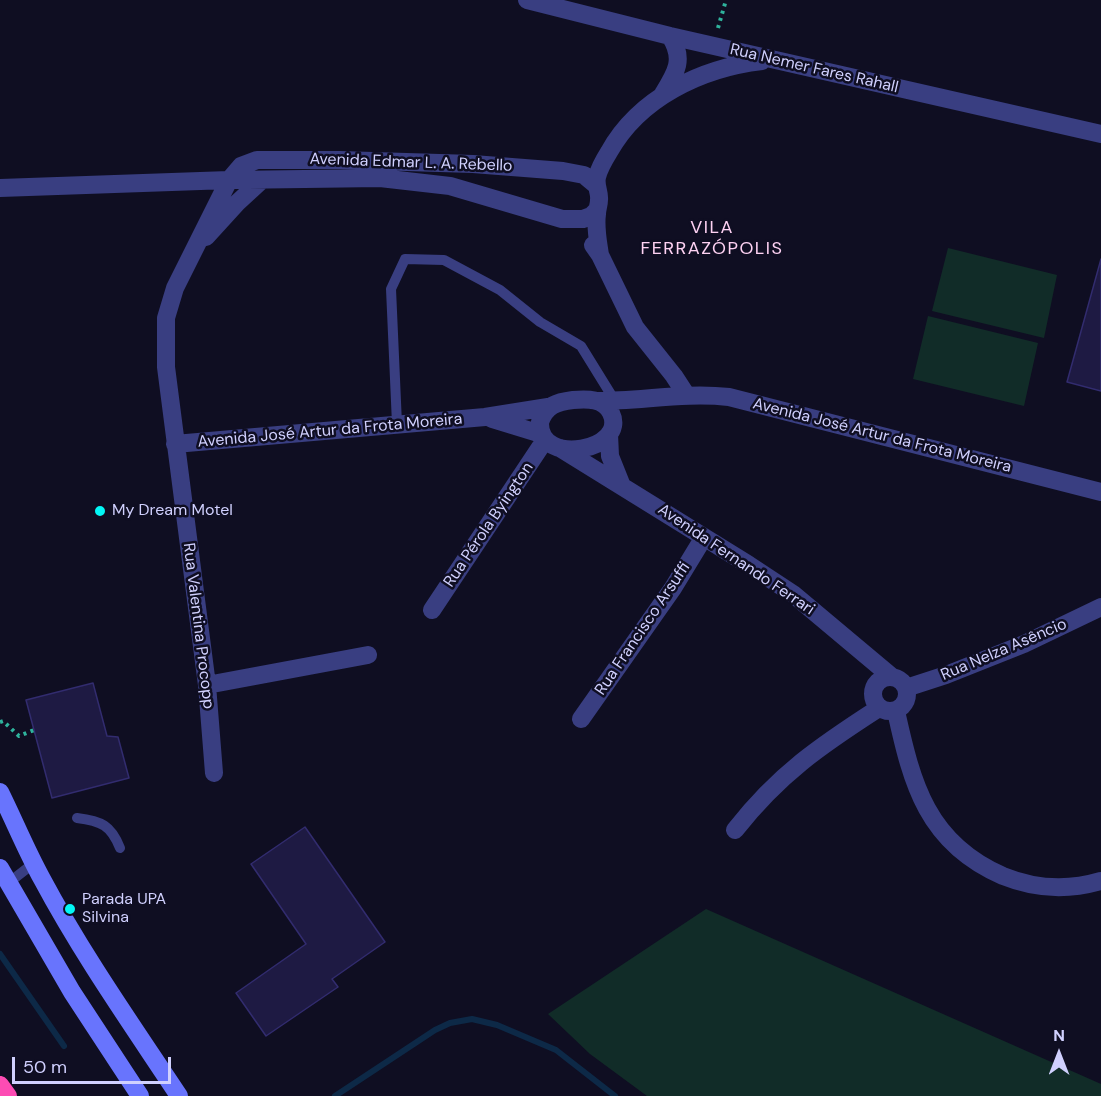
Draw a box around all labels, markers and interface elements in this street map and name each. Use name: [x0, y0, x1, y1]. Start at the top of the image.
street label: Rua Nemer Fares Rahall: [728, 40, 900, 98]
street label: Avenida Edmar L. A. Rebello: [309, 150, 513, 176]
district label: VILA FERRAZÓPOLIS: [641, 217, 783, 260]
street label: Avenida José Artur da Frota Moreira: [751, 395, 1013, 477]
street label: Avenida José Artur da Frota Moreira: [197, 410, 463, 452]
street label: Rua Pérola Byington: [440, 459, 538, 591]
street label: Avenida Fernando Ferrari: [654, 500, 818, 620]
place label: My Dream Motel: [112, 501, 233, 521]
marker: My Dream Motel: [93, 504, 107, 518]
street label: Rua Valentina Procopp: [178, 542, 218, 710]
street label: Rua Francisco Arsuffi: [591, 559, 695, 699]
street label: Rua Nelza Asêncio: [938, 615, 1070, 685]
place label: Parada UPA Silvina: [82, 890, 166, 928]
marker: Parada UPA Silvina: [63, 902, 77, 916]
north arrow: [1029, 1024, 1089, 1084]
text: N: [1053, 1025, 1065, 1046]
scale bar: [15, 1045, 174, 1083]
text: 50 m: [23, 1055, 67, 1079]

